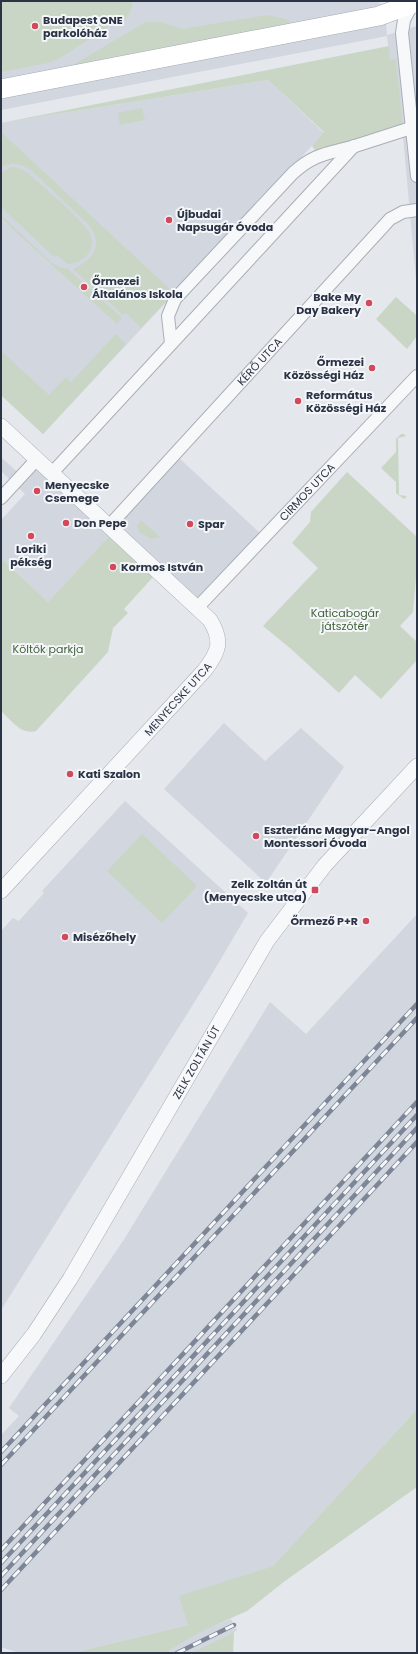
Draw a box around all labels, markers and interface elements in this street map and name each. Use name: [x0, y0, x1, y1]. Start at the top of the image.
place label: Budapest ONE parkolóház: [43, 12, 123, 41]
marker: Budapest ONE parkolóház: [30, 21, 40, 31]
place label: Újbudai Napsugár Óvoda: [177, 206, 273, 235]
marker: Újbudai Napsugár Óvoda: [164, 215, 174, 225]
place label: Őrmezei Általános Iskola: [92, 273, 183, 302]
marker: Őrmezei Általános Iskola: [79, 282, 89, 292]
place label: Bake My Day Bakery: [296, 289, 361, 318]
marker: Bake My Day Bakery: [364, 298, 374, 308]
street label: KÉRŐ UTCA: [233, 334, 286, 389]
place label: Őrmezei Közösségi Ház: [284, 354, 365, 383]
marker: Őrmezei Közösségi Ház: [367, 363, 377, 373]
place label: Református Közösségi Ház: [306, 387, 387, 416]
marker: Református Közösségi Ház: [293, 396, 303, 406]
street label: CIRMOS UTCA: [276, 459, 339, 525]
place label: Menyecske Csemege: [45, 477, 110, 506]
marker: Menyecske Csemege: [32, 486, 42, 496]
place label: Don Pepe: [74, 515, 127, 531]
place label: Spar: [198, 516, 225, 532]
marker: Don Pepe: [61, 518, 71, 528]
marker: Spar: [185, 519, 195, 529]
marker: Loriki pékség: [26, 531, 36, 541]
place label: Loriki pékség: [10, 541, 52, 570]
place label: Kormos István: [121, 559, 203, 575]
marker: Kormos István: [108, 562, 118, 572]
park label: Katicabogár játszótér: [311, 605, 379, 634]
park label: Költők parkja: [13, 641, 83, 657]
street label: MENYECSKE UTCA: [140, 658, 216, 739]
place label: Kati Szalon: [78, 766, 141, 782]
marker: Kati Szalon: [65, 769, 75, 779]
place label: Eszterlánc Magyar–Angol Montessori Óvoda: [264, 822, 410, 851]
marker: Eszterlánc Magyar–Angol Montessori Óvoda: [251, 831, 261, 841]
place label: Zelk Zoltán út (Menyecske utca): [204, 876, 308, 905]
marker: Zelk Zoltán út (Menyecske utca): [310, 885, 320, 895]
place label: Őrmező P+R: [290, 913, 358, 929]
marker: Őrmező P+R: [361, 916, 371, 926]
place label: Misézőhely: [73, 929, 136, 945]
marker: Misézőhely: [60, 932, 70, 942]
street label: ZELK ZOLTÁN ÚT: [169, 1022, 224, 1102]

